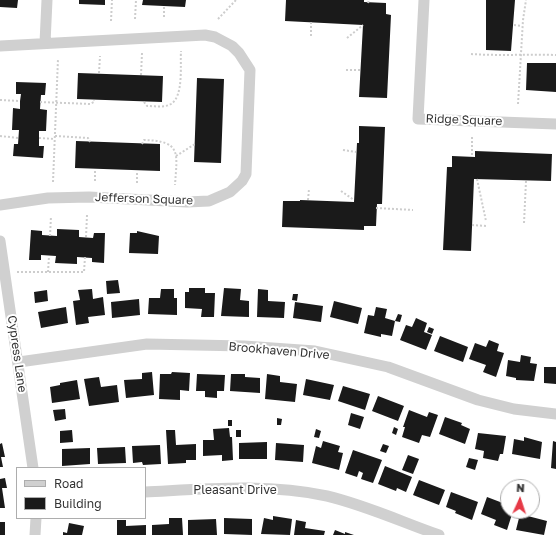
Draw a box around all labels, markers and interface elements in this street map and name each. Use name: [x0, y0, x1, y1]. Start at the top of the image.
street label: Ridge Square: [425, 111, 503, 129]
street label: Jefferson Square: [95, 190, 193, 208]
street label: Cypress Lane: [4, 315, 30, 393]
street label: Brookhaven Drive: [228, 339, 330, 363]
legend: [16, 467, 146, 519]
text: Road: [54, 476, 83, 491]
north arrow: [500, 479, 540, 519]
text: N: [516, 481, 525, 494]
street label: Pleasant Drive: [193, 483, 277, 497]
text: Building: [54, 496, 102, 511]

